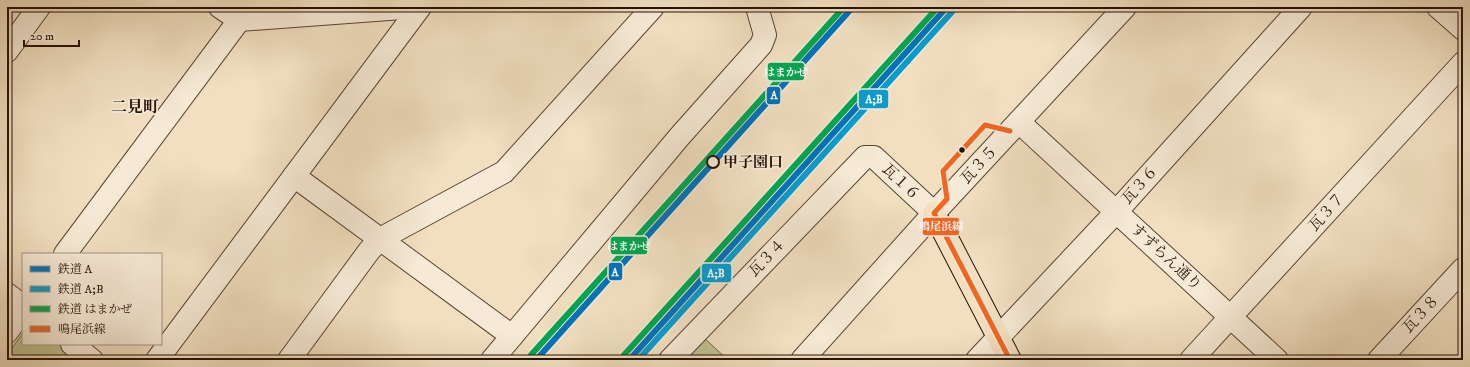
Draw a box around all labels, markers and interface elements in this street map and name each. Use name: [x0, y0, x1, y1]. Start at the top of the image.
scale bar: [24, 22, 79, 48]
text: 20 m: [30, 29, 54, 44]
line badge: はまかぜ: [767, 62, 805, 81]
text: はまかぜ: [764, 66, 808, 80]
line badge: A: [766, 86, 781, 105]
text: A: [769, 89, 778, 103]
line badge: A;B: [858, 89, 889, 109]
text: A;B: [864, 93, 883, 107]
district label: 二見町: [111, 97, 159, 117]
street label: 瓦３５: [957, 142, 1001, 188]
unlabelled marker: [957, 145, 967, 155]
place label: 甲子園口: [723, 153, 783, 172]
marker: 甲子園口: [706, 155, 720, 169]
street label: 瓦１６: [878, 160, 924, 204]
street label: 瓦３６: [1118, 162, 1162, 208]
street label: 瓦３７: [1305, 189, 1349, 235]
line badge: 鳴尾浜線: [922, 217, 960, 236]
street label: すずらん通り: [1127, 219, 1205, 295]
text: 鳴尾浜線: [919, 220, 964, 234]
street label: 瓦３４: [745, 235, 789, 281]
line badge: はまかぜ: [610, 236, 648, 255]
text: はまかぜ: [607, 240, 651, 254]
legend: [22, 253, 162, 345]
text: 鉄道 A: [57, 262, 93, 277]
line badge: A: [608, 262, 623, 281]
line badge: A;B: [701, 263, 732, 283]
text: A: [610, 266, 619, 280]
text: A;B: [706, 267, 725, 281]
text: 鉄道 A;B: [57, 282, 104, 297]
street label: 瓦３８: [1399, 291, 1443, 337]
text: 鉄道 はまかぜ: [57, 302, 133, 317]
text: 鳴尾浜線: [58, 322, 106, 337]

